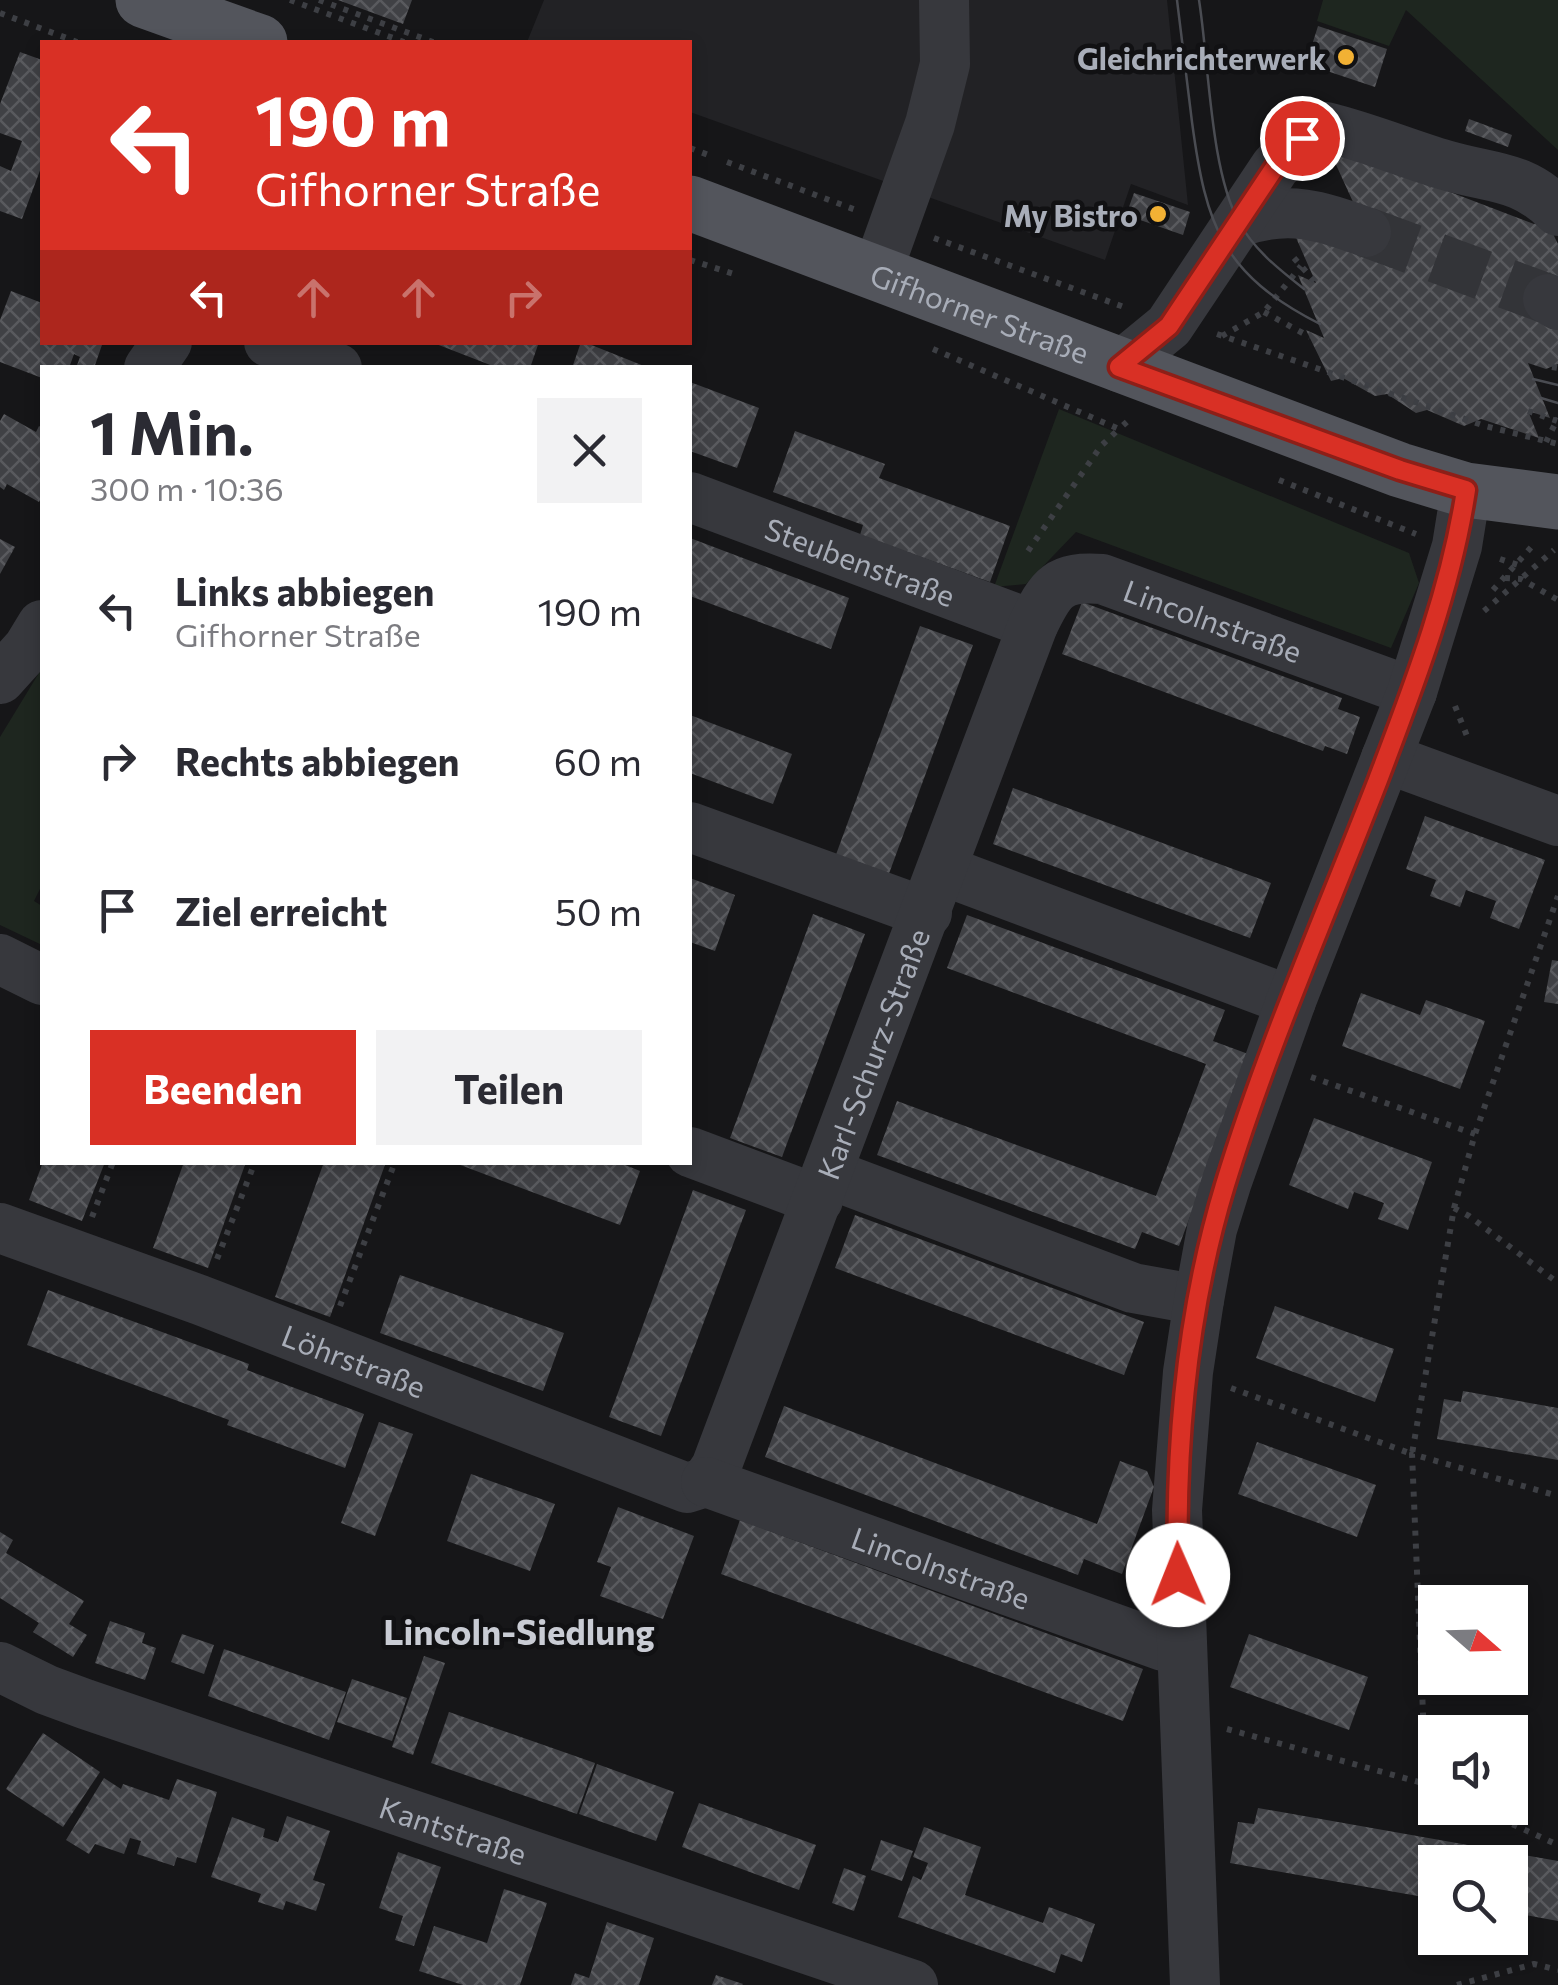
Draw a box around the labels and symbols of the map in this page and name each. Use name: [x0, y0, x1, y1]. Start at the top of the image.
place label: Gleichrichterwerk: [1077, 39, 1326, 76]
marker: Gleichrichterwerk: [1335, 46, 1357, 68]
pin: [1260, 96, 1345, 181]
place label: My Bistro: [1003, 196, 1138, 233]
marker: My Bistro: [1147, 203, 1169, 225]
street label: Gifhorner Straße: [866, 254, 1095, 370]
street label: Steubenstraße: [760, 508, 961, 613]
street label: Lincolnstraße: [1119, 570, 1307, 669]
street label: Karl-Schurz-Straße: [808, 923, 936, 1184]
street label: Löhrstraße: [277, 1315, 431, 1404]
street label: Lincolnstraße: [847, 1517, 1036, 1615]
position arrow: [1126, 1523, 1230, 1627]
north arrow: [1418, 1585, 1528, 1695]
district label: Lincoln-Siedlung: [383, 1609, 655, 1652]
street label: Kantstraße: [375, 1787, 532, 1871]

